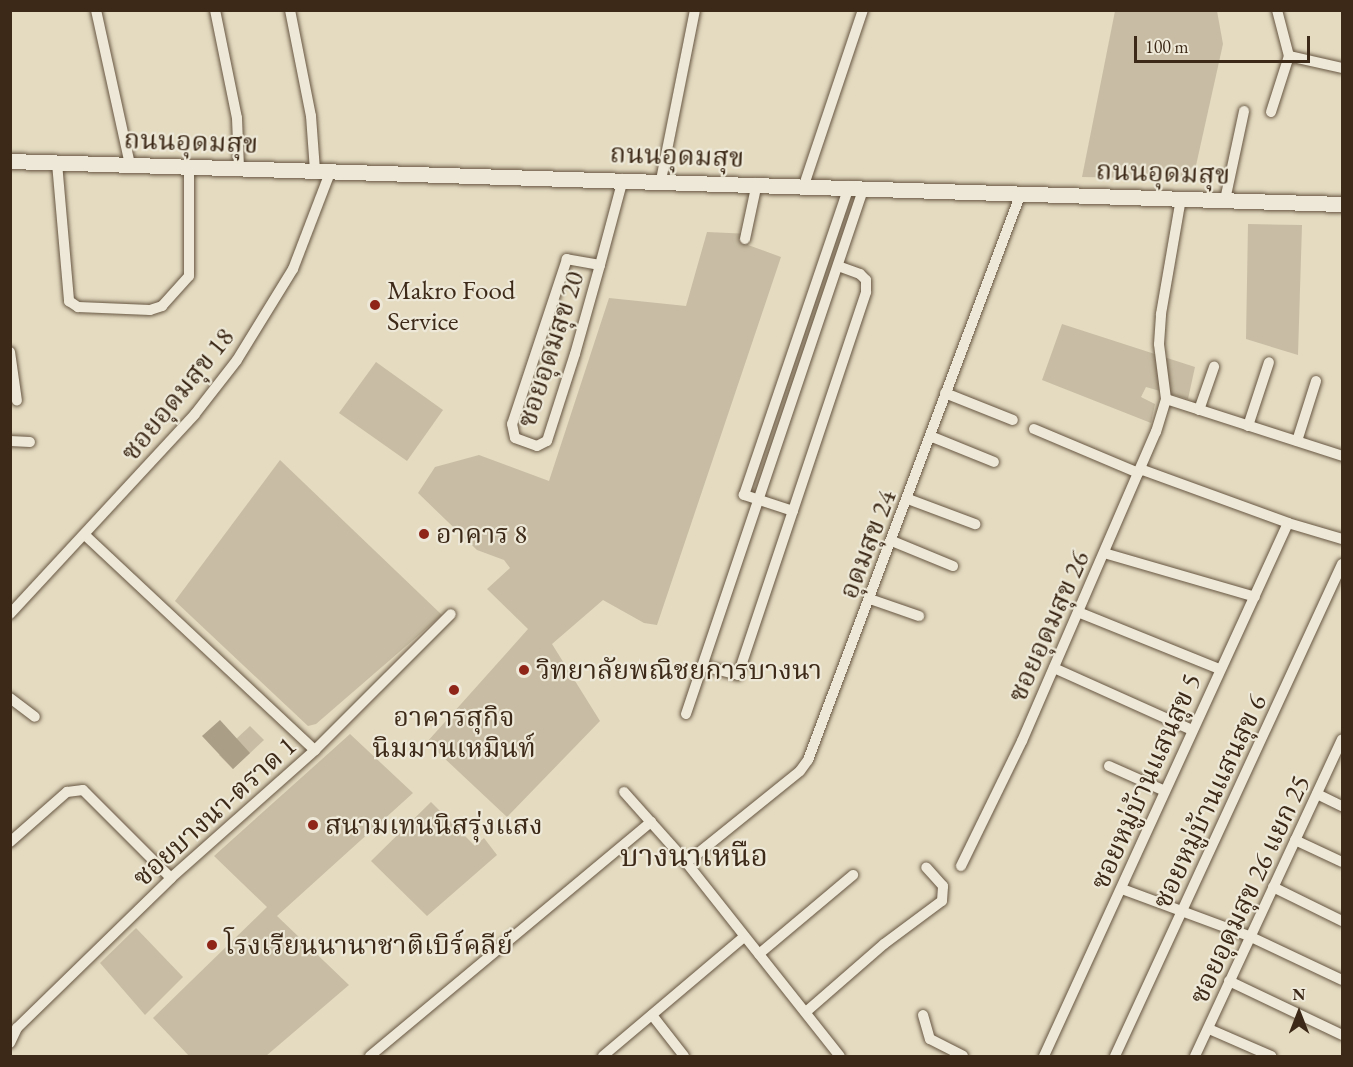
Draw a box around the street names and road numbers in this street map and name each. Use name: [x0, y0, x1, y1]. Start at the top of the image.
street label: ถนนอุดมสุข: [123, 122, 259, 160]
street label: ถนนอุดมสุข: [609, 136, 745, 174]
street label: ถนนอุดมสุข: [1095, 153, 1231, 191]
street label: ซอยอุดมสุข 20: [510, 267, 590, 431]
street label: ซอยอุดมสุข 18: [113, 321, 241, 467]
street label: อุดมสุข 24: [831, 485, 903, 603]
street label: ซอยอุดมสุข 26: [1000, 545, 1096, 707]
street label: ซอยหมู่บ้านแสนสุข 5: [1083, 668, 1207, 894]
street label: ซอยหมู่บ้านแสนสุข 6: [1145, 689, 1273, 913]
street label: ซอยบางนา-ตราด 1: [126, 729, 302, 893]
street label: ซอยอุดมสุข 26 แยก 25: [1182, 769, 1316, 1009]

